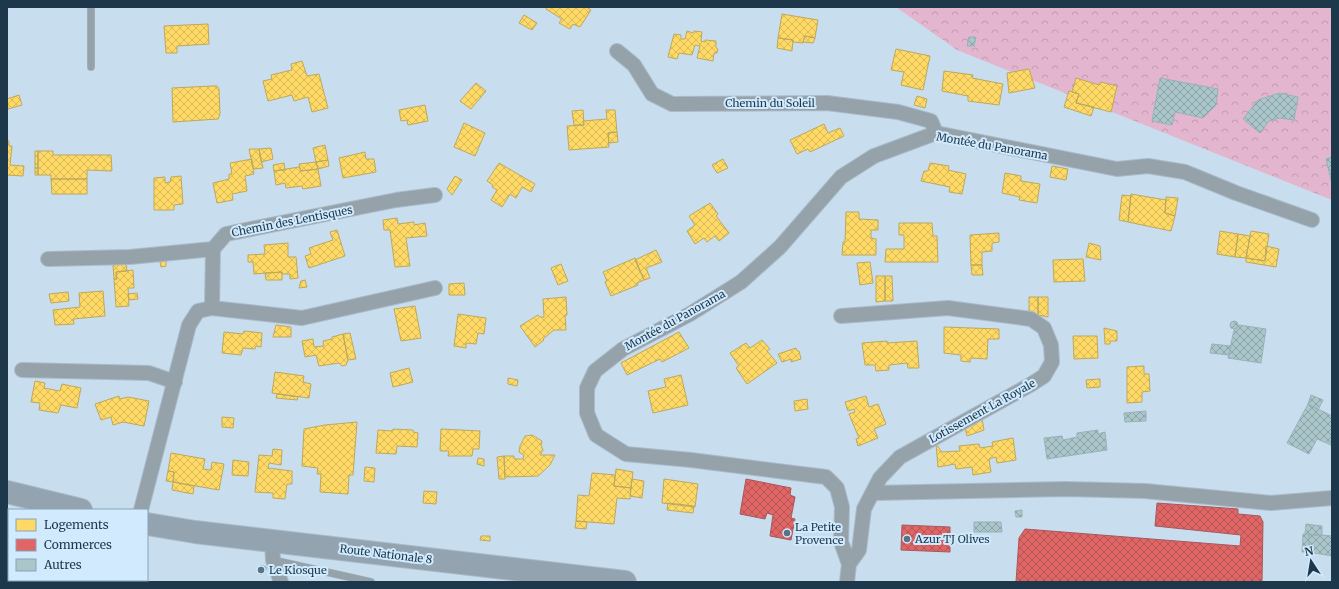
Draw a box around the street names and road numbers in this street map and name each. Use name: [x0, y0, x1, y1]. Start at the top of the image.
street label: Chemin du Soleil: [725, 96, 815, 110]
street label: Montée du Panorama: [935, 129, 1049, 163]
street label: Chemin des Lentisques: [230, 202, 354, 240]
street label: Montée du Panorama: [622, 286, 728, 353]
street label: Lotissement La Royale: [926, 376, 1038, 446]
street label: Route Nationale 8: [339, 541, 434, 567]

